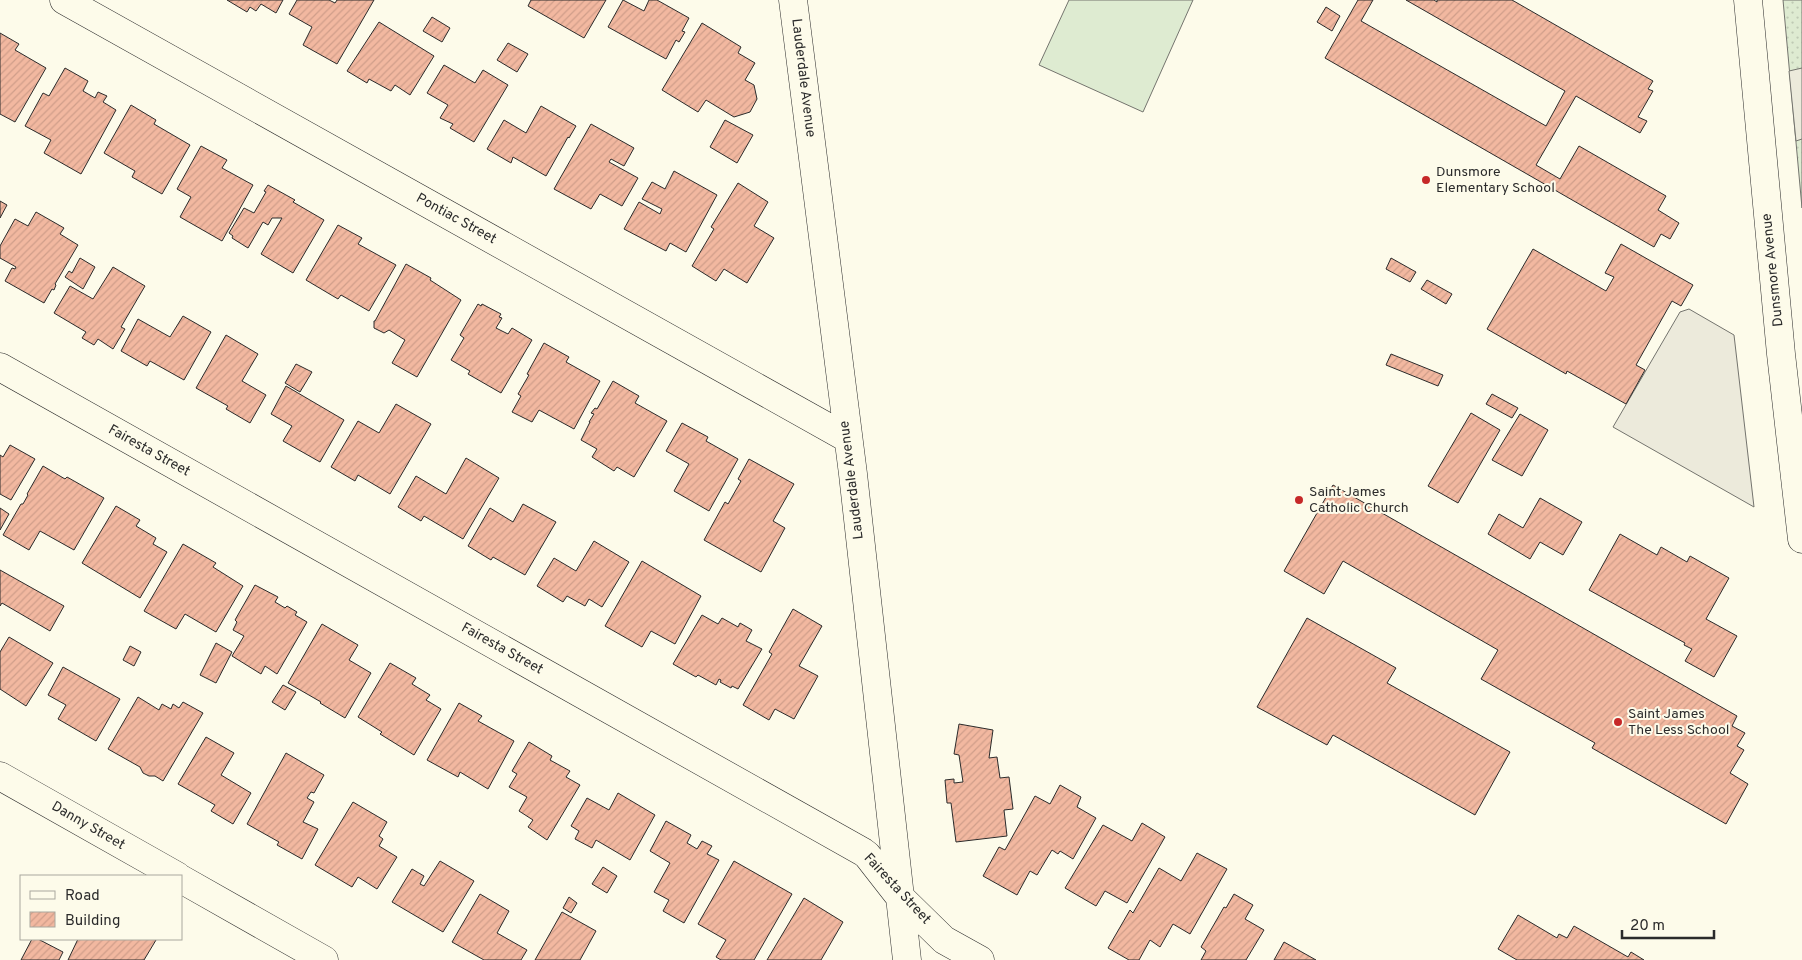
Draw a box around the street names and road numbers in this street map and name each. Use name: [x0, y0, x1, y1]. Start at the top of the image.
street label: Lauderdale Avenue: [787, 18, 819, 138]
street label: Pontiac Street: [413, 190, 499, 248]
street label: Dunsmore Avenue: [1759, 212, 1787, 328]
street label: Lauderdale Avenue: [836, 420, 868, 540]
street label: Fairesta Street: [105, 422, 193, 480]
street label: Fairesta Street: [458, 620, 546, 678]
street label: Danny Street: [48, 798, 128, 854]
street label: Fairesta Street: [860, 850, 934, 928]

